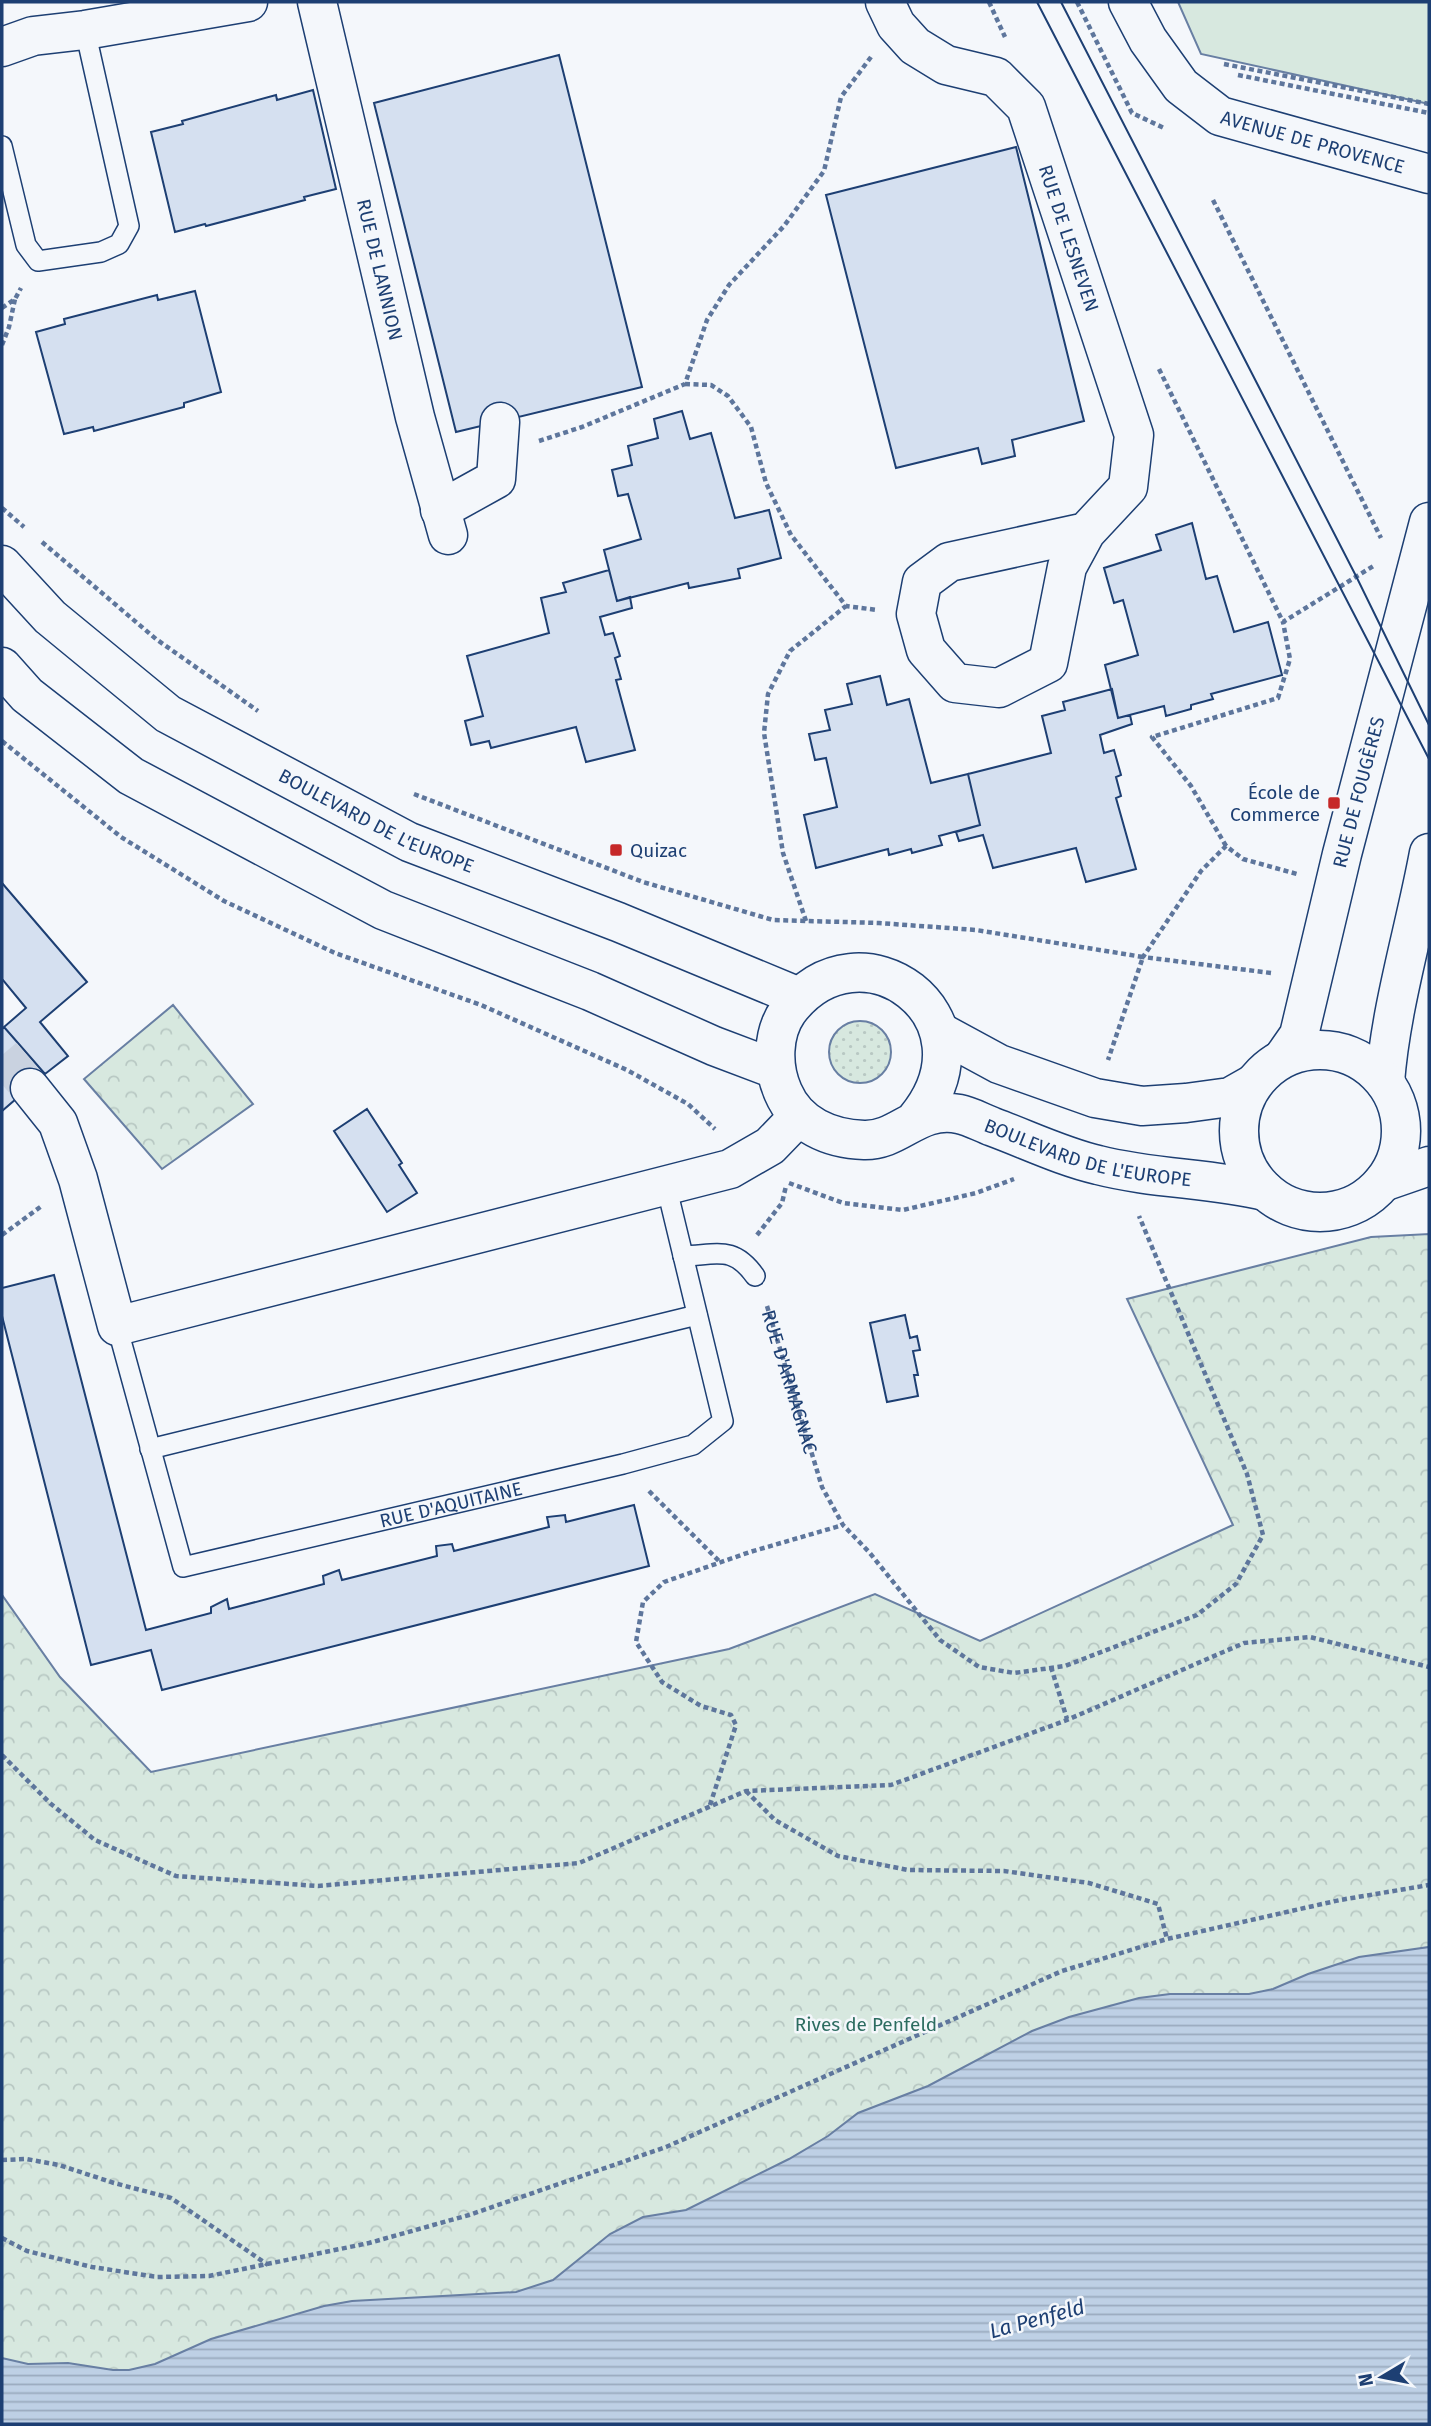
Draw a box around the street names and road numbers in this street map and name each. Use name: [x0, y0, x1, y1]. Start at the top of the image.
street label: AVENUE DE PROVENCE: [1218, 105, 1407, 178]
street label: RUE DE LESNEVEN: [1034, 162, 1104, 314]
street label: RUE DE LANNION: [352, 197, 408, 343]
street label: RUE DE FOUGÈRES: [1328, 714, 1389, 870]
street label: BOULEVARD DE L'EUROPE: [275, 764, 477, 877]
street label: BOULEVARD DE L'EUROPE: [981, 1113, 1193, 1191]
street label: RUE D'ARMAGNAC: [757, 1307, 823, 1457]
street label: RUE D'AQUITAINE: [377, 1477, 524, 1532]

